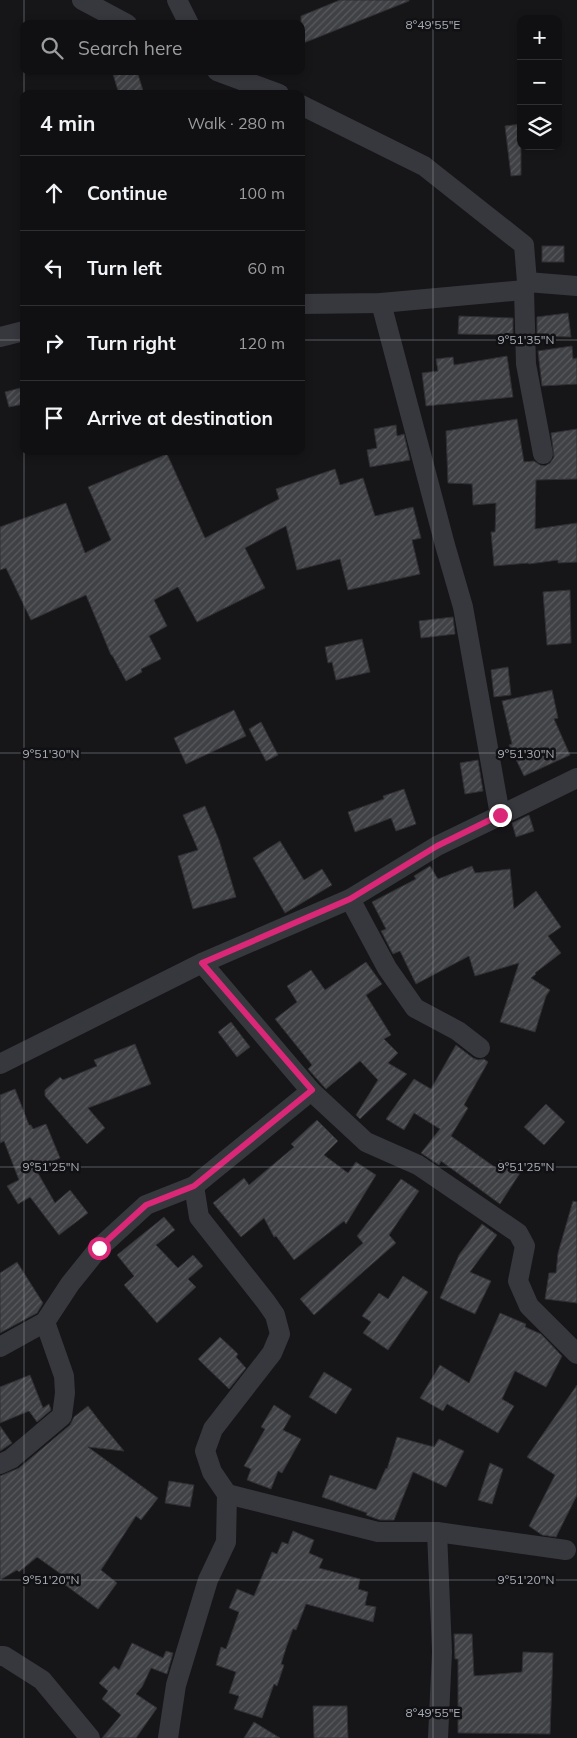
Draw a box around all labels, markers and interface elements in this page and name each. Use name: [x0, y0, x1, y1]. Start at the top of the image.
map controls: [517, 15, 562, 150]
button: +: [517, 15, 562, 60]
text: 8°49'55"E: [406, 17, 460, 32]
search box: [20, 20, 305, 75]
icon: search: [38, 34, 66, 62]
text: Search here: [78, 36, 182, 60]
button: −: [517, 60, 562, 105]
button: layers: [517, 105, 562, 150]
text: 4 min: [40, 110, 95, 136]
text: Walk · 280 m: [187, 113, 285, 133]
icon: ahead: [40, 179, 68, 207]
text: Continue: [87, 181, 167, 205]
text: 100 m: [238, 183, 285, 203]
icon: left: [40, 254, 68, 282]
text: Turn left: [87, 256, 162, 280]
text: 60 m: [248, 258, 285, 278]
icon: right: [40, 329, 68, 357]
text: Turn right: [87, 331, 176, 355]
text: 9°51'35"N: [498, 332, 554, 347]
text: 120 m: [238, 333, 285, 353]
icon: arrive: [40, 404, 68, 432]
text: Arrive at destination: [87, 406, 273, 430]
text: 9°51'30"N: [23, 746, 79, 761]
text: 9°51'30"N: [498, 746, 554, 761]
route end: [489, 804, 512, 827]
text: 9°51'25"N: [23, 1159, 79, 1174]
text: 9°51'25"N: [498, 1159, 554, 1174]
route start: [88, 1237, 111, 1260]
text: 9°51'20"N: [23, 1572, 79, 1587]
text: 9°51'20"N: [498, 1572, 554, 1587]
text: 8°49'55"E: [406, 1705, 460, 1720]

